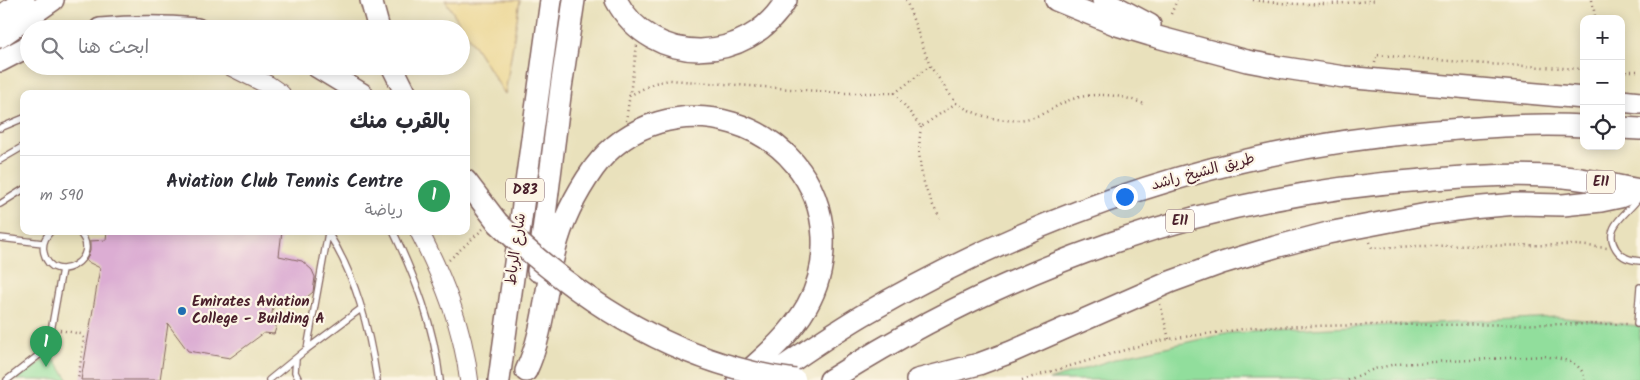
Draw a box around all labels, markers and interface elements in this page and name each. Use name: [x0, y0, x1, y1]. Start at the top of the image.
map controls: [1580, 15, 1625, 150]
button: +: [1580, 15, 1625, 60]
search box: [20, 20, 470, 75]
text: ابحث هنا: [78, 33, 149, 63]
icon: search: [38, 34, 66, 62]
button: −: [1580, 60, 1625, 105]
button: locate: [1580, 105, 1625, 150]
text: بالقرب منك: [350, 106, 450, 139]
street label: طريق الشيخ راشد: [1148, 147, 1258, 197]
text: Aviation Club Tennis Centre: [166, 167, 403, 197]
road number: E11: [1587, 170, 1615, 193]
road number: D83: [506, 178, 544, 202]
text: 590 m: [40, 183, 84, 208]
text: 1: [432, 183, 436, 208]
your location: [1112, 184, 1138, 210]
text: رياضة: [365, 198, 403, 223]
road number: E11: [1166, 210, 1194, 232]
street label: شارع الرباط: [499, 211, 533, 287]
place label: Emirates Aviation College - Building A: [192, 290, 325, 331]
marker: Emirates Aviation College - Building A: [176, 305, 188, 317]
pin: 1: [30, 326, 62, 367]

